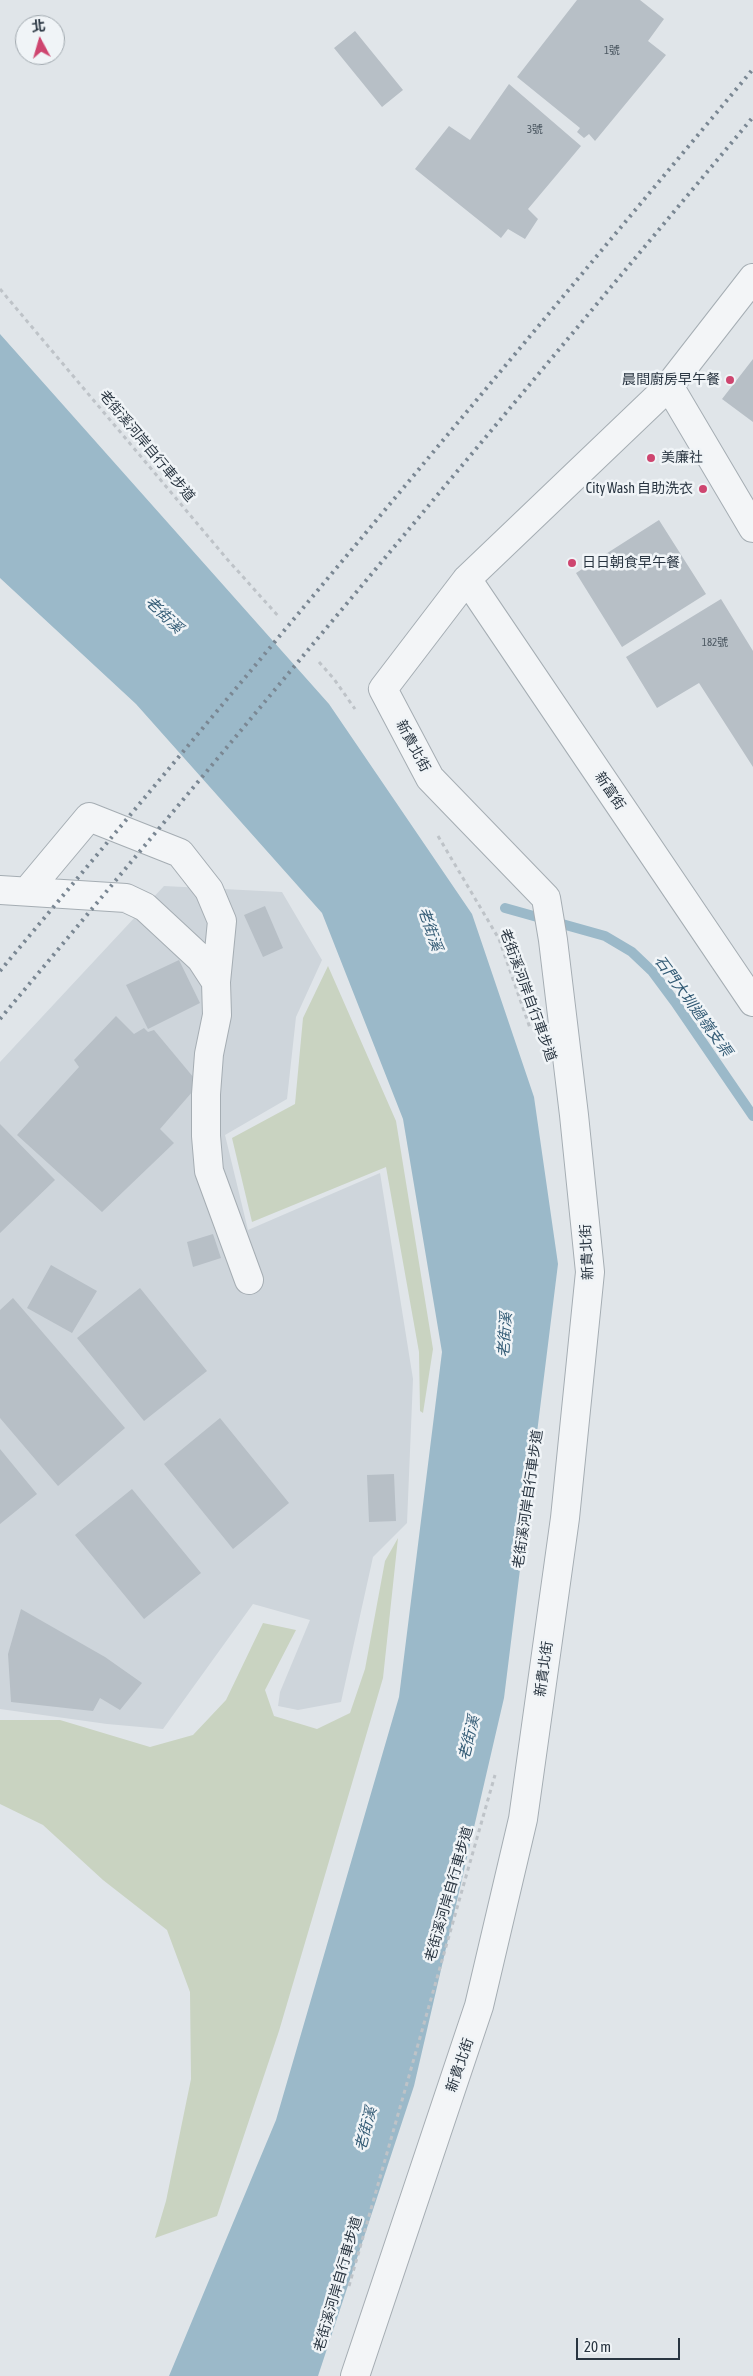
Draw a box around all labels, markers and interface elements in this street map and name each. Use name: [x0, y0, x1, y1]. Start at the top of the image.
north arrow: [15, 15, 65, 65]
text: 北: [31, 17, 46, 35]
house number: 1號: [604, 44, 620, 58]
house number: 3號: [527, 123, 543, 137]
place label: 晨間廚房早午餐: [622, 372, 720, 388]
marker: 晨間廚房早午餐: [724, 374, 736, 386]
street label: 老街溪河岸自行車步道: [96, 387, 198, 505]
place label: 美廉社: [661, 450, 703, 466]
marker: 美廉社: [645, 452, 657, 464]
place label: City Wash 自助洗衣: [586, 481, 693, 497]
marker: City Wash 自助洗衣: [697, 483, 709, 495]
place label: 日日朝食早午餐: [582, 555, 680, 571]
marker: 日日朝食早午餐: [566, 557, 578, 569]
water label: 老街溪: [142, 593, 186, 637]
house number: 182號: [702, 636, 728, 650]
street label: 新貴北街: [392, 717, 434, 775]
street label: 新富街: [591, 769, 629, 813]
water label: 老街溪: [414, 905, 446, 953]
street label: 老街溪河岸自行車步道: [496, 926, 560, 1064]
water label: 石門大圳過嶺支渠: [650, 952, 736, 1060]
street label: 新貴北街: [577, 1224, 597, 1280]
water label: 老街溪: [494, 1312, 516, 1358]
street label: 老街溪河岸自行車步道: [510, 1429, 546, 1569]
street label: 新貴北街: [532, 1640, 556, 1698]
water label: 老街溪: [455, 1714, 483, 1762]
street label: 老街溪河岸自行車步道: [422, 1824, 476, 1964]
street label: 新貴北街: [443, 2036, 477, 2094]
water label: 老街溪: [351, 2105, 381, 2153]
street label: 老街溪河岸自行車步道: [311, 2214, 365, 2354]
scale bar: [578, 2328, 682, 2360]
text: 20 m: [584, 2338, 611, 2355]

